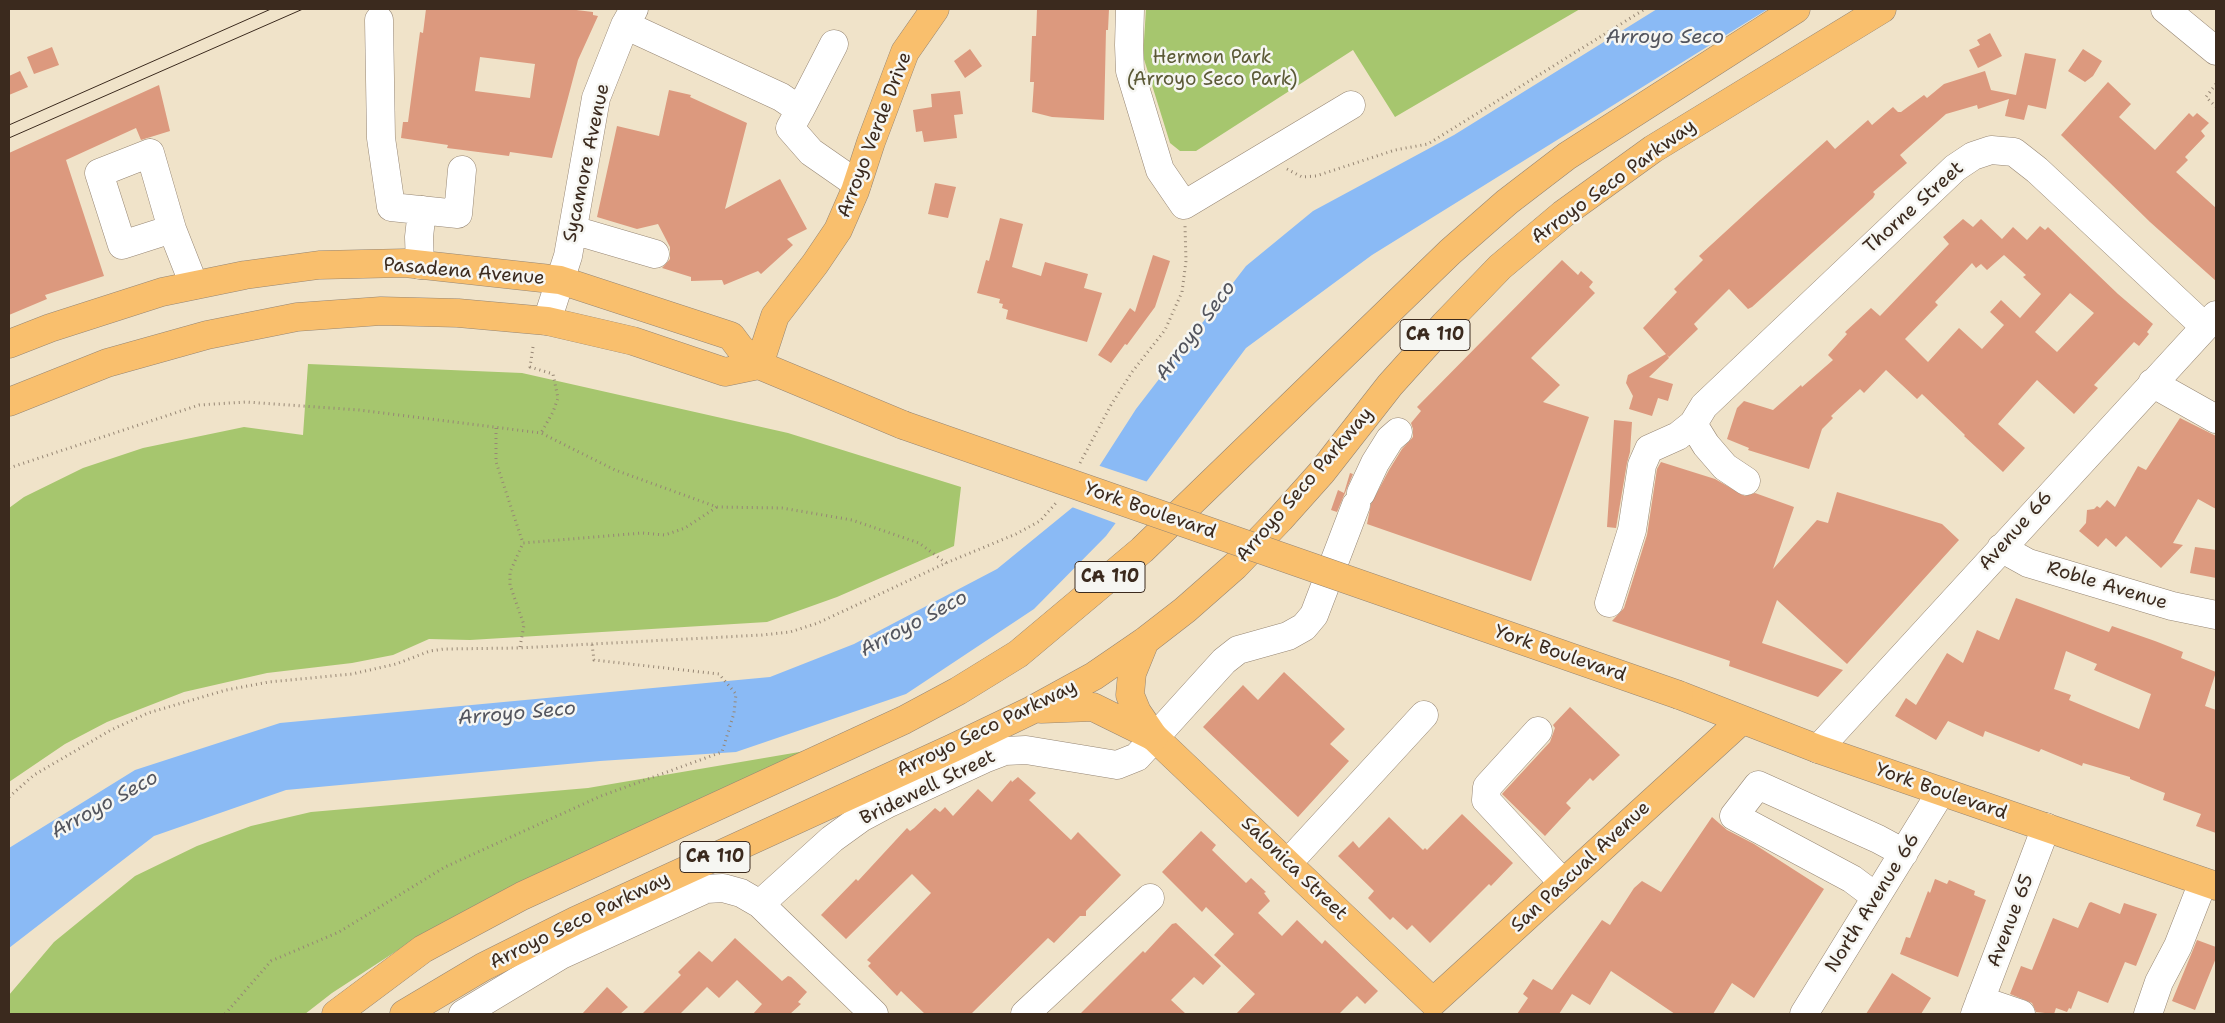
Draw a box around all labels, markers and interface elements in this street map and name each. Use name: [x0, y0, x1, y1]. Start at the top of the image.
water label: Arroyo Seco: [1606, 26, 1724, 50]
park label: Hermon Park (Arroyo Seco Park): [1126, 47, 1298, 91]
street label: Arroyo Verde Drive: [833, 49, 917, 221]
street label: Sycamore Avenue: [559, 82, 615, 244]
street label: Arroyo Seco Parkway: [1527, 115, 1701, 249]
street label: Thorne Street: [1859, 157, 1969, 259]
street label: Pasadena Avenue: [382, 254, 546, 290]
water label: Arroyo Seco: [1151, 276, 1241, 386]
road number: CA 110: [1400, 320, 1470, 350]
street label: Arroyo Seco Parkway: [1232, 403, 1378, 567]
street label: York Boulevard: [1081, 478, 1219, 544]
street label: Avenue 66: [1974, 486, 2058, 576]
street label: Roble Avenue: [2044, 557, 2170, 615]
road number: CA 110: [1075, 562, 1145, 592]
water label: Arroyo Seco: [856, 586, 972, 662]
street label: York Boulevard: [1491, 621, 1629, 687]
street label: Arroyo Seco Parkway: [893, 676, 1081, 782]
water label: Arroyo Seco: [457, 697, 577, 731]
street label: Bridewell Street: [857, 745, 999, 831]
street label: York Boulevard: [1872, 759, 2010, 825]
water label: Arroyo Seco: [47, 766, 163, 844]
street label: San Pascual Avenue: [1507, 797, 1655, 937]
street label: Salonica Street: [1236, 813, 1352, 925]
street label: North Avenue 66: [1821, 829, 1925, 977]
road number: CA 110: [680, 842, 750, 872]
street label: Arroyo Seco Parkway: [486, 868, 674, 974]
street label: Avenue 65: [1983, 871, 2039, 971]

